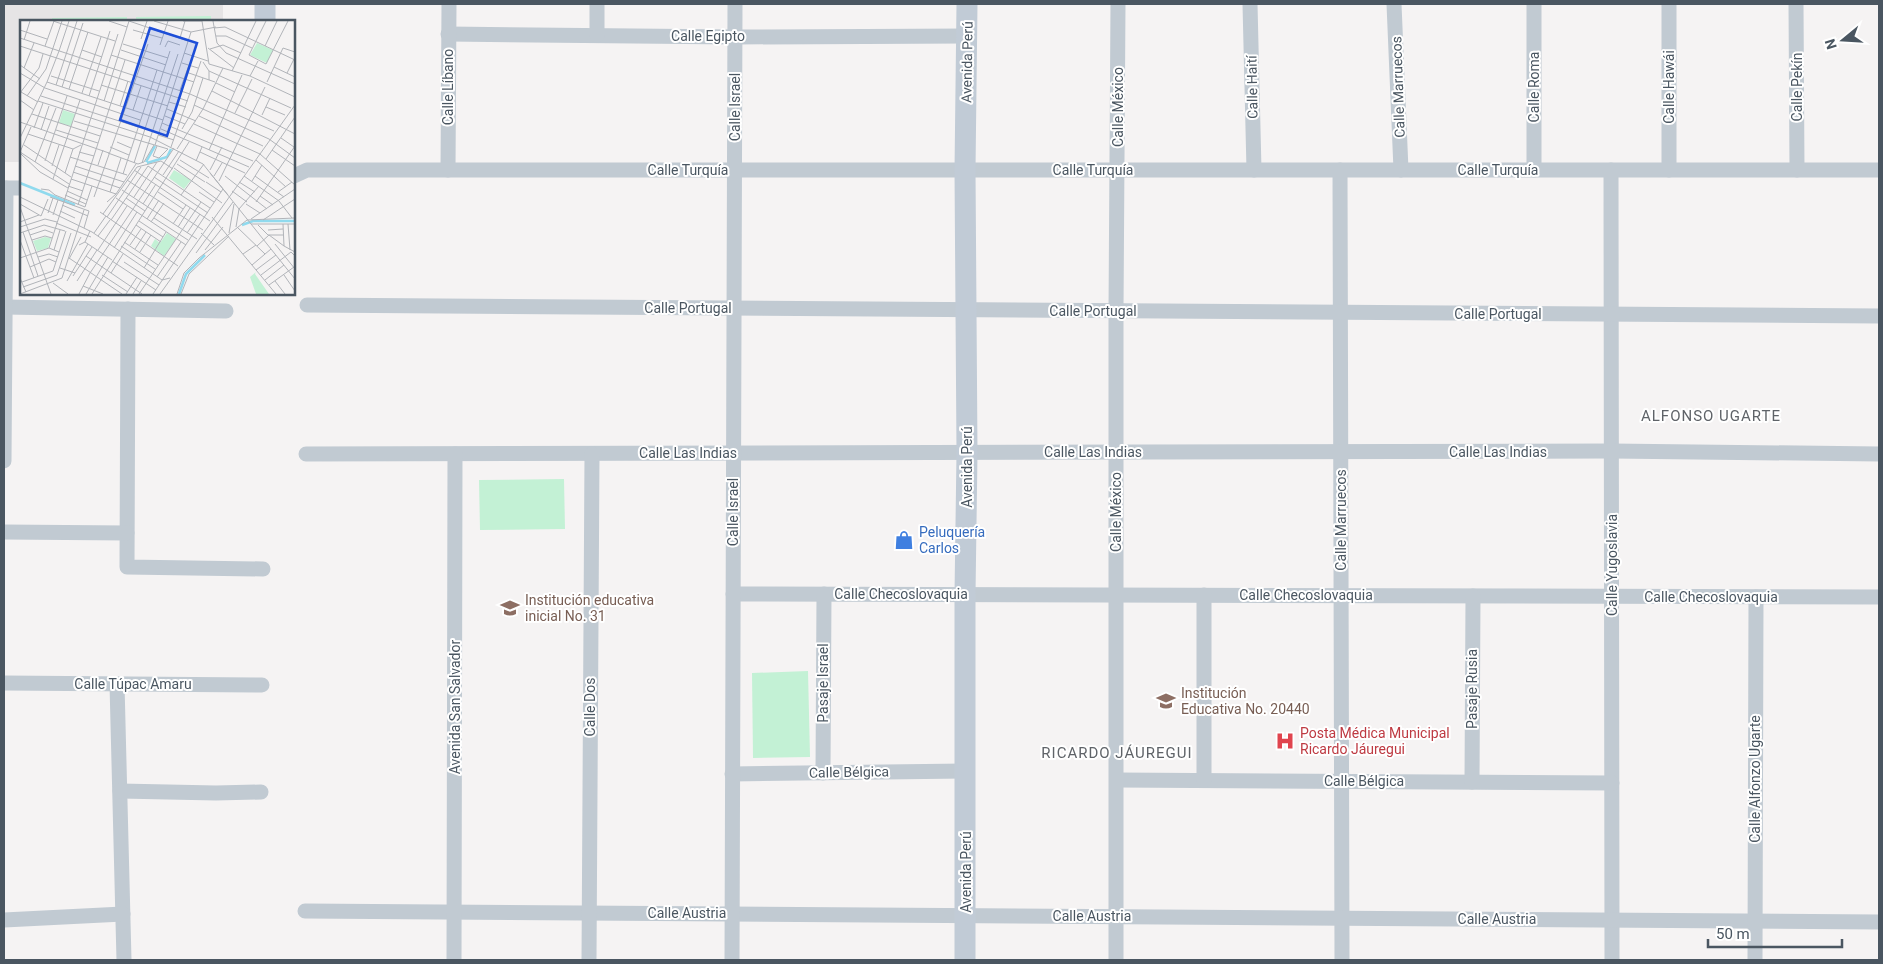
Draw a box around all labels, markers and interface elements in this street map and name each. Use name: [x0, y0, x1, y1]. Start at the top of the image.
north arrow: [1818, 15, 1868, 65]
inset map: [20, 20, 295, 295]
street label: Avenida Perú: [958, 21, 976, 103]
street label: Calle Egipto: [671, 28, 745, 44]
street label: Calle Marruecos: [1388, 36, 1408, 138]
text: N: [1821, 37, 1840, 51]
street label: Calle Líbano: [440, 49, 456, 125]
street label: Calle Hawái: [1661, 50, 1677, 124]
street label: Calle Roma: [1526, 52, 1542, 122]
street label: Calle Pekín: [1789, 53, 1805, 121]
street label: Calle Haití: [1243, 55, 1261, 119]
street label: Calle México: [1110, 67, 1126, 147]
street label: Calle Israel: [727, 73, 743, 141]
street label: Calle Turquía: [648, 162, 728, 178]
street label: Calle Turquía: [1053, 162, 1133, 178]
street label: Calle Turquía: [1458, 162, 1538, 178]
street label: Calle Portugal: [644, 300, 732, 316]
street label: Calle Portugal: [1049, 303, 1137, 319]
street label: Calle Portugal: [1454, 306, 1542, 322]
district label: ALFONSO UGARTE: [1641, 407, 1781, 425]
street label: Avenida Perú: [959, 426, 975, 508]
street label: Calle Las Indias: [1044, 444, 1142, 460]
street label: Calle Las Indias: [1449, 444, 1547, 460]
street label: Calle Las Indias: [639, 445, 737, 461]
street label: Calle Marruecos: [1333, 469, 1349, 571]
street label: Calle México: [1108, 472, 1124, 552]
street label: Calle Israel: [725, 478, 741, 546]
street label: Calle Yugoslavia: [1604, 514, 1620, 616]
place label: Peluquería Carlos: [919, 524, 985, 556]
shop icon: Peluquería Carlos: [893, 529, 915, 551]
street label: Calle Checoslovaquia: [834, 586, 968, 602]
street label: Calle Checoslovaquia: [1239, 587, 1373, 603]
street label: Calle Checoslovaquia: [1644, 589, 1778, 605]
place label: Institución educativa inicial No. 31: [525, 592, 654, 624]
school or university icon: Institución educativa inicial No. 31: [499, 597, 521, 619]
street label: Avenida San Salvador: [447, 640, 463, 774]
street label: Pasaje Israel: [815, 643, 831, 723]
street label: Pasaje Rusia: [1464, 649, 1480, 729]
street label: Calle Túpac Amaru: [74, 676, 192, 692]
street label: Calle Dos: [582, 678, 598, 736]
place label: Institución Educativa No. 20440: [1181, 685, 1310, 717]
school or university icon: Institución Educativa No. 20440: [1155, 690, 1177, 712]
street label: Calle Alfonzo Ugarte: [1747, 715, 1763, 843]
place label: Posta Médica Municipal Ricardo Jáuregui: [1300, 725, 1450, 757]
hospital icon: Posta Médica Municipal Ricardo Jáuregui: [1274, 730, 1296, 752]
district label: RICARDO JÁUREGUI: [1041, 744, 1193, 762]
street label: Calle Bélgica: [809, 763, 889, 781]
street label: Calle Bélgica: [1324, 773, 1404, 789]
street label: Avenida Perú: [958, 831, 974, 913]
street label: Calle Austria: [648, 905, 726, 921]
street label: Calle Austria: [1053, 908, 1131, 924]
street label: Calle Austria: [1458, 911, 1536, 927]
scale bar: [1708, 916, 1842, 948]
text: 50 m: [1716, 925, 1750, 943]

